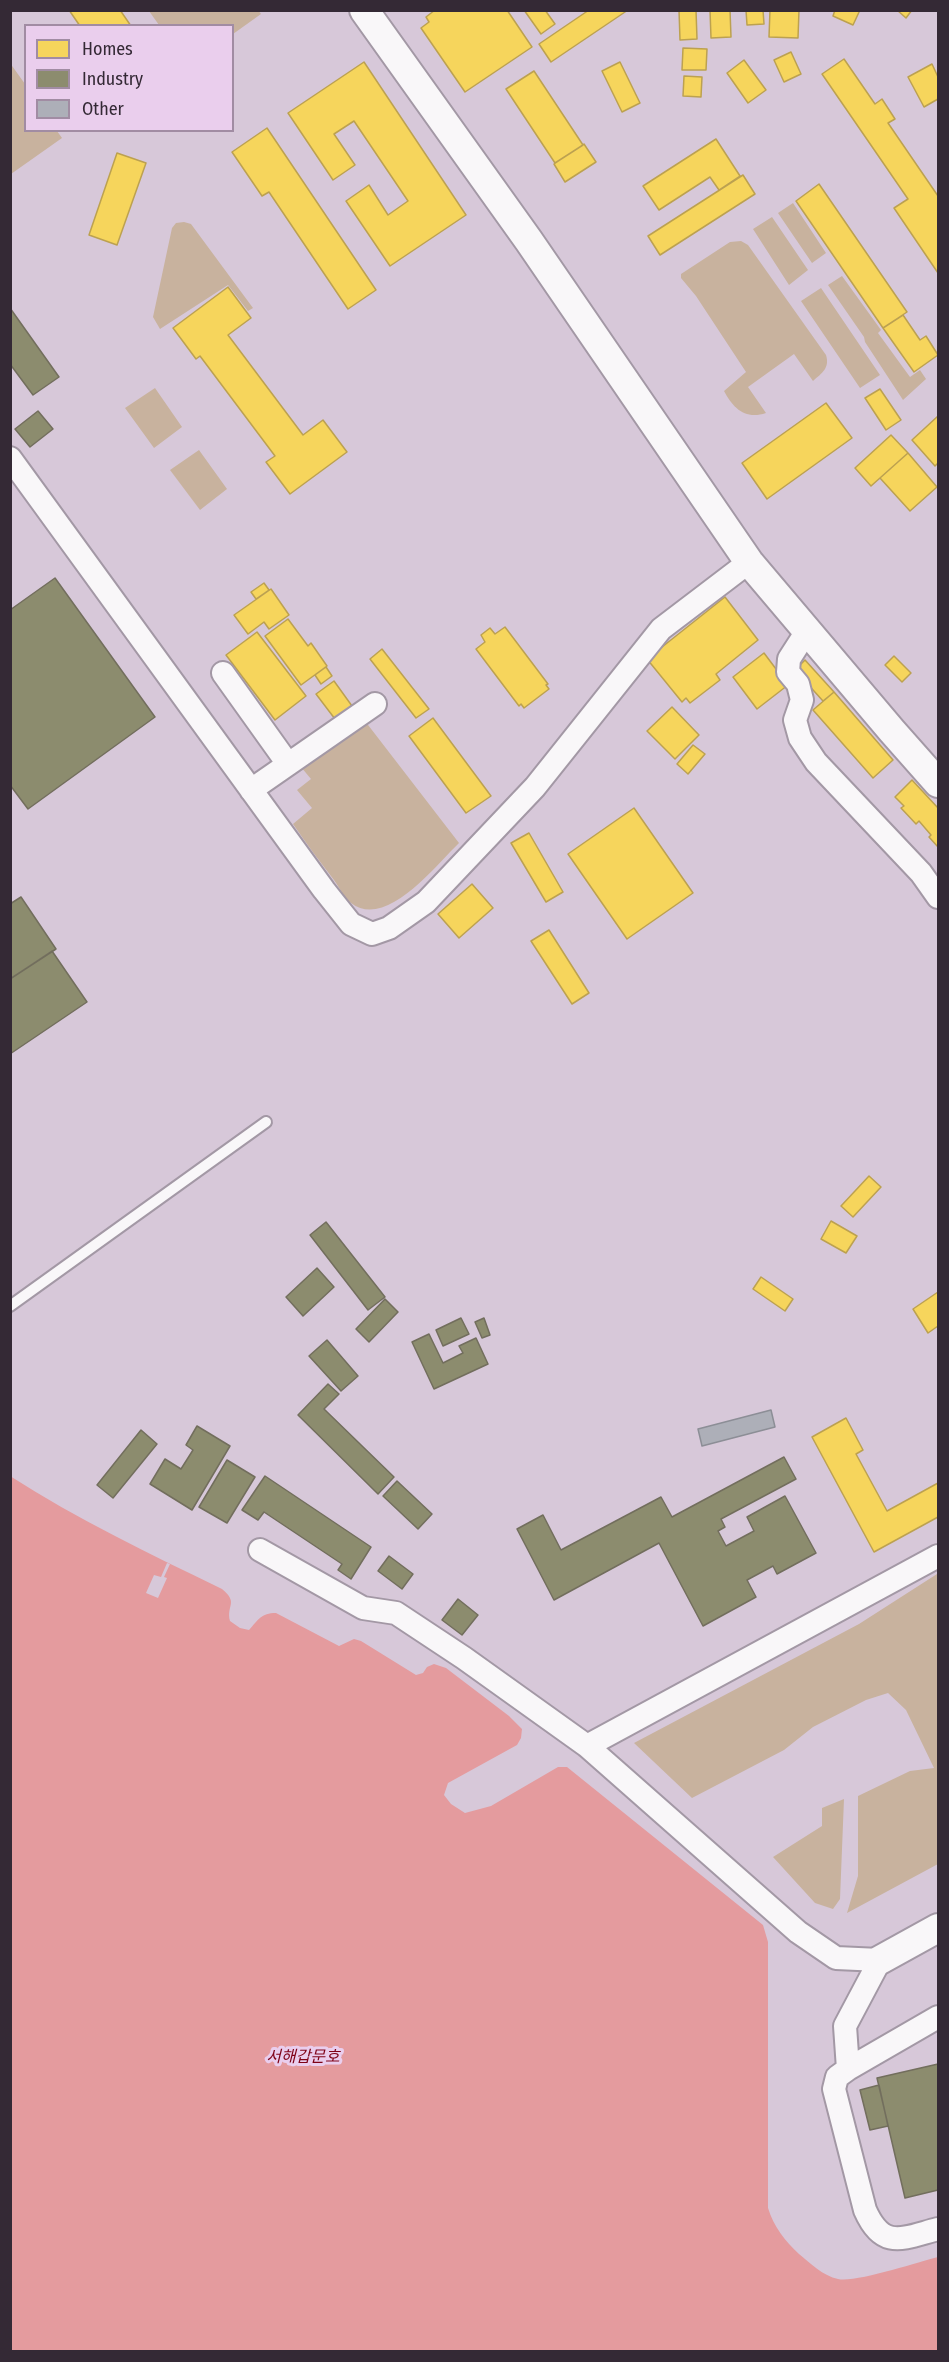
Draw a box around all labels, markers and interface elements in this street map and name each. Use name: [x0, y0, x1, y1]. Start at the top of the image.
legend: [24, 24, 234, 132]
text: Homes: [82, 38, 133, 60]
text: Industry: [82, 68, 143, 90]
text: Other: [82, 98, 124, 120]
water label: 서해갑문호: [266, 2048, 340, 2068]

